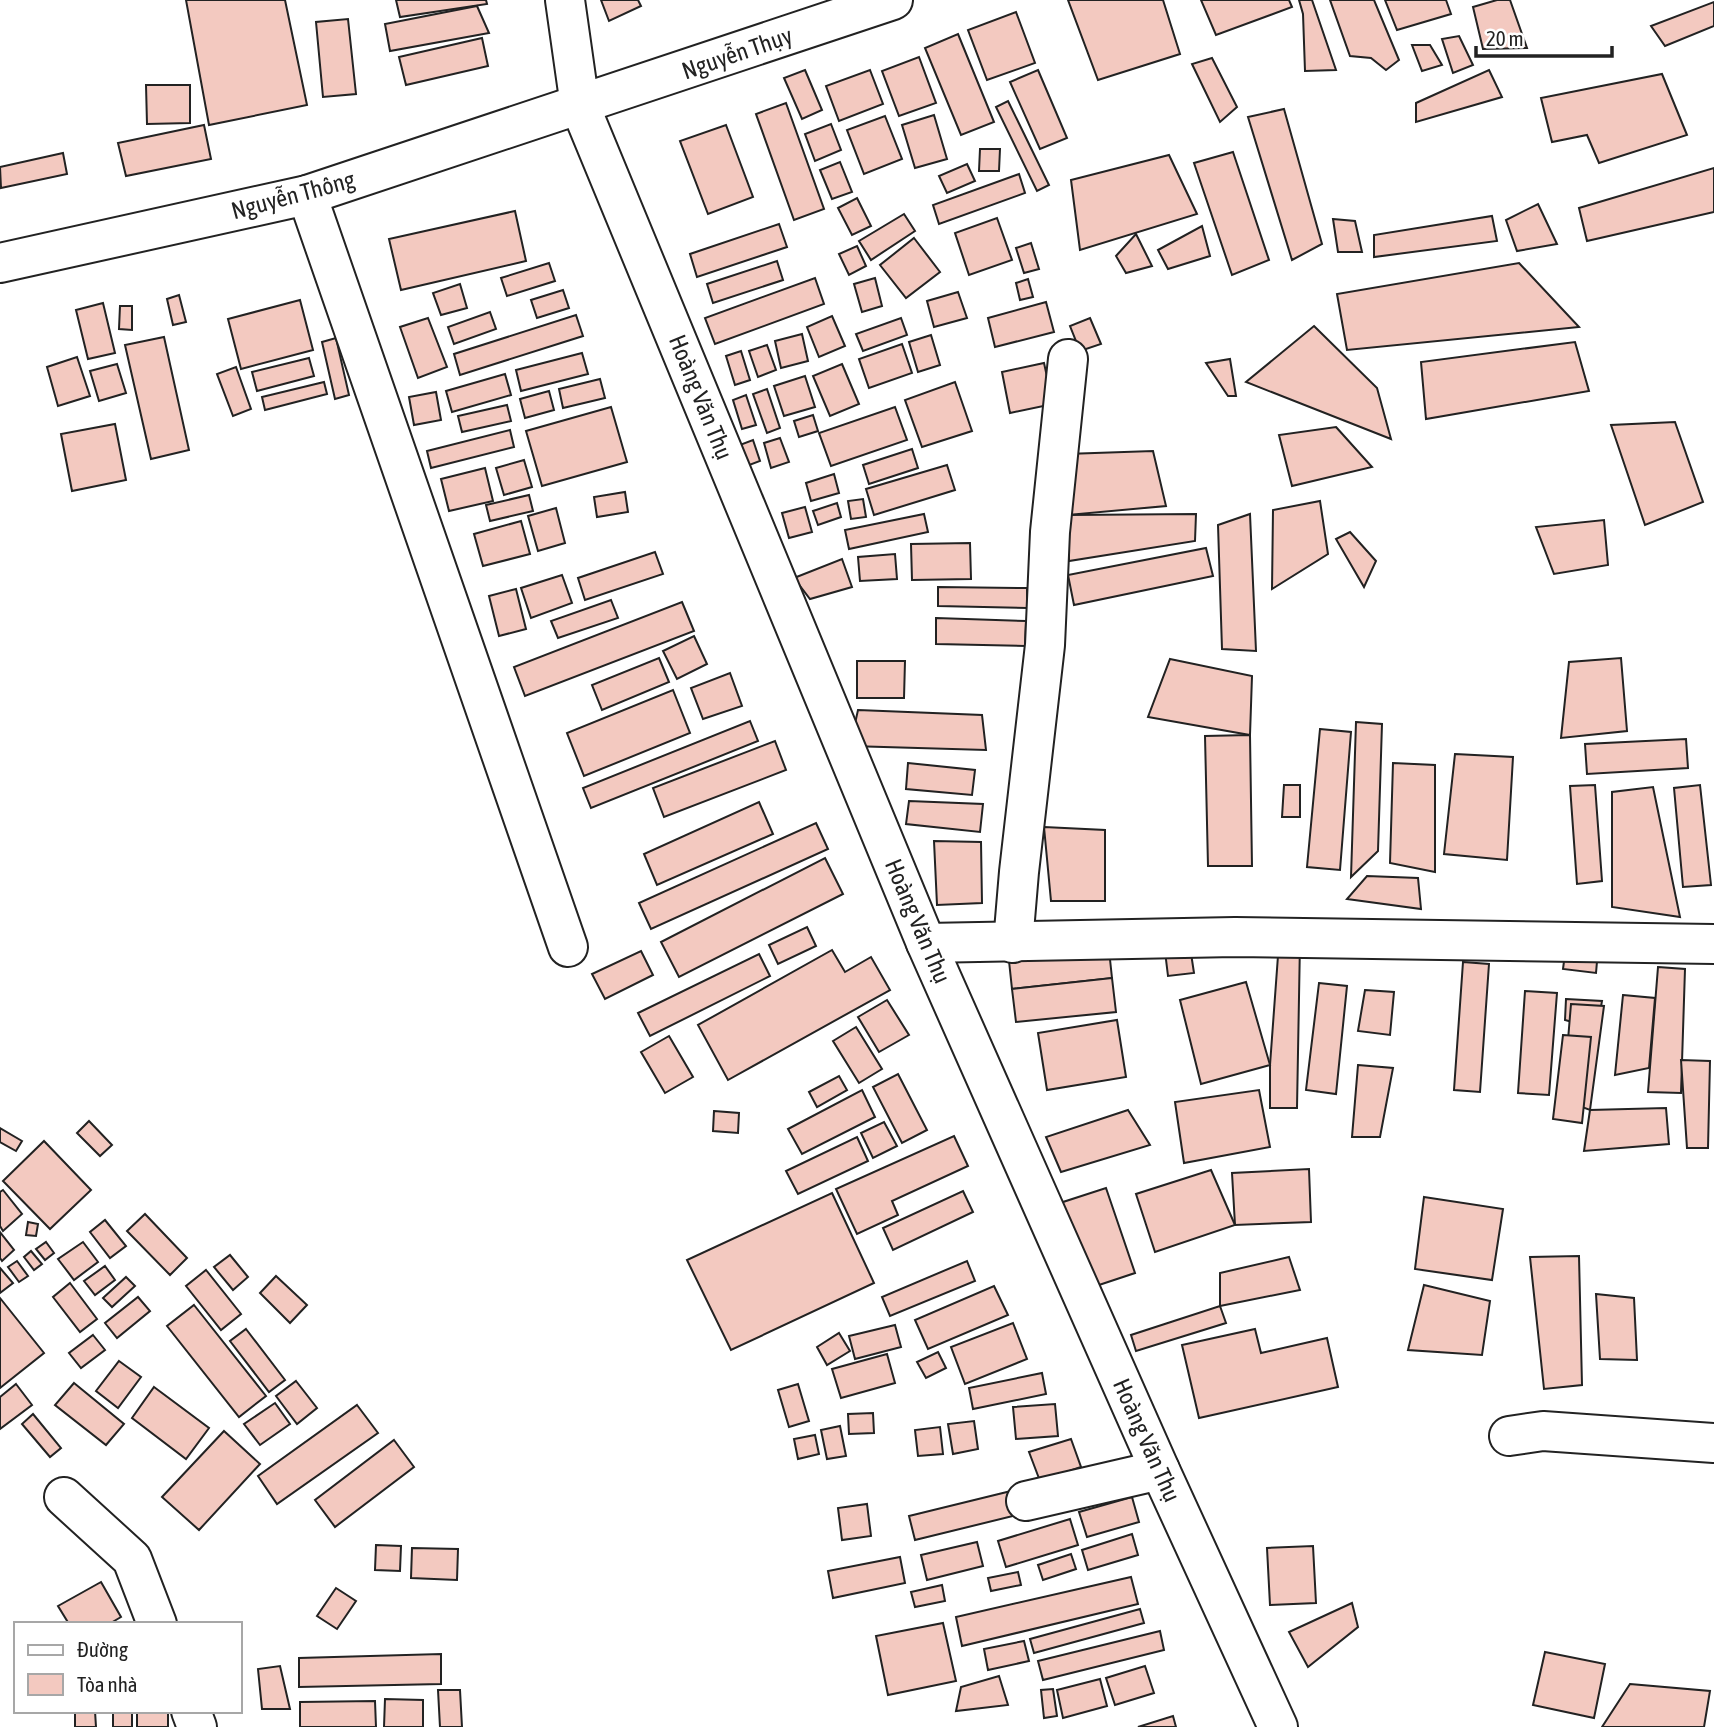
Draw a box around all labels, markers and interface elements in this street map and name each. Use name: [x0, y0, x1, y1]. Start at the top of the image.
scale bar: [1476, 14, 1612, 58]
street label: Nguyễn Thụy: [678, 22, 796, 84]
text: 20 m: [1486, 26, 1524, 50]
street label: Nguyễn Thông: [228, 165, 358, 224]
street label: Hoàng Văn Thụ: [664, 331, 738, 463]
street label: Hoàng Văn Thụ: [880, 855, 956, 987]
street label: Hoàng Văn Thụ: [1108, 1374, 1186, 1506]
legend: [14, 1622, 242, 1713]
text: Đường: [77, 1637, 128, 1661]
text: Tòa nhà: [77, 1672, 138, 1696]

